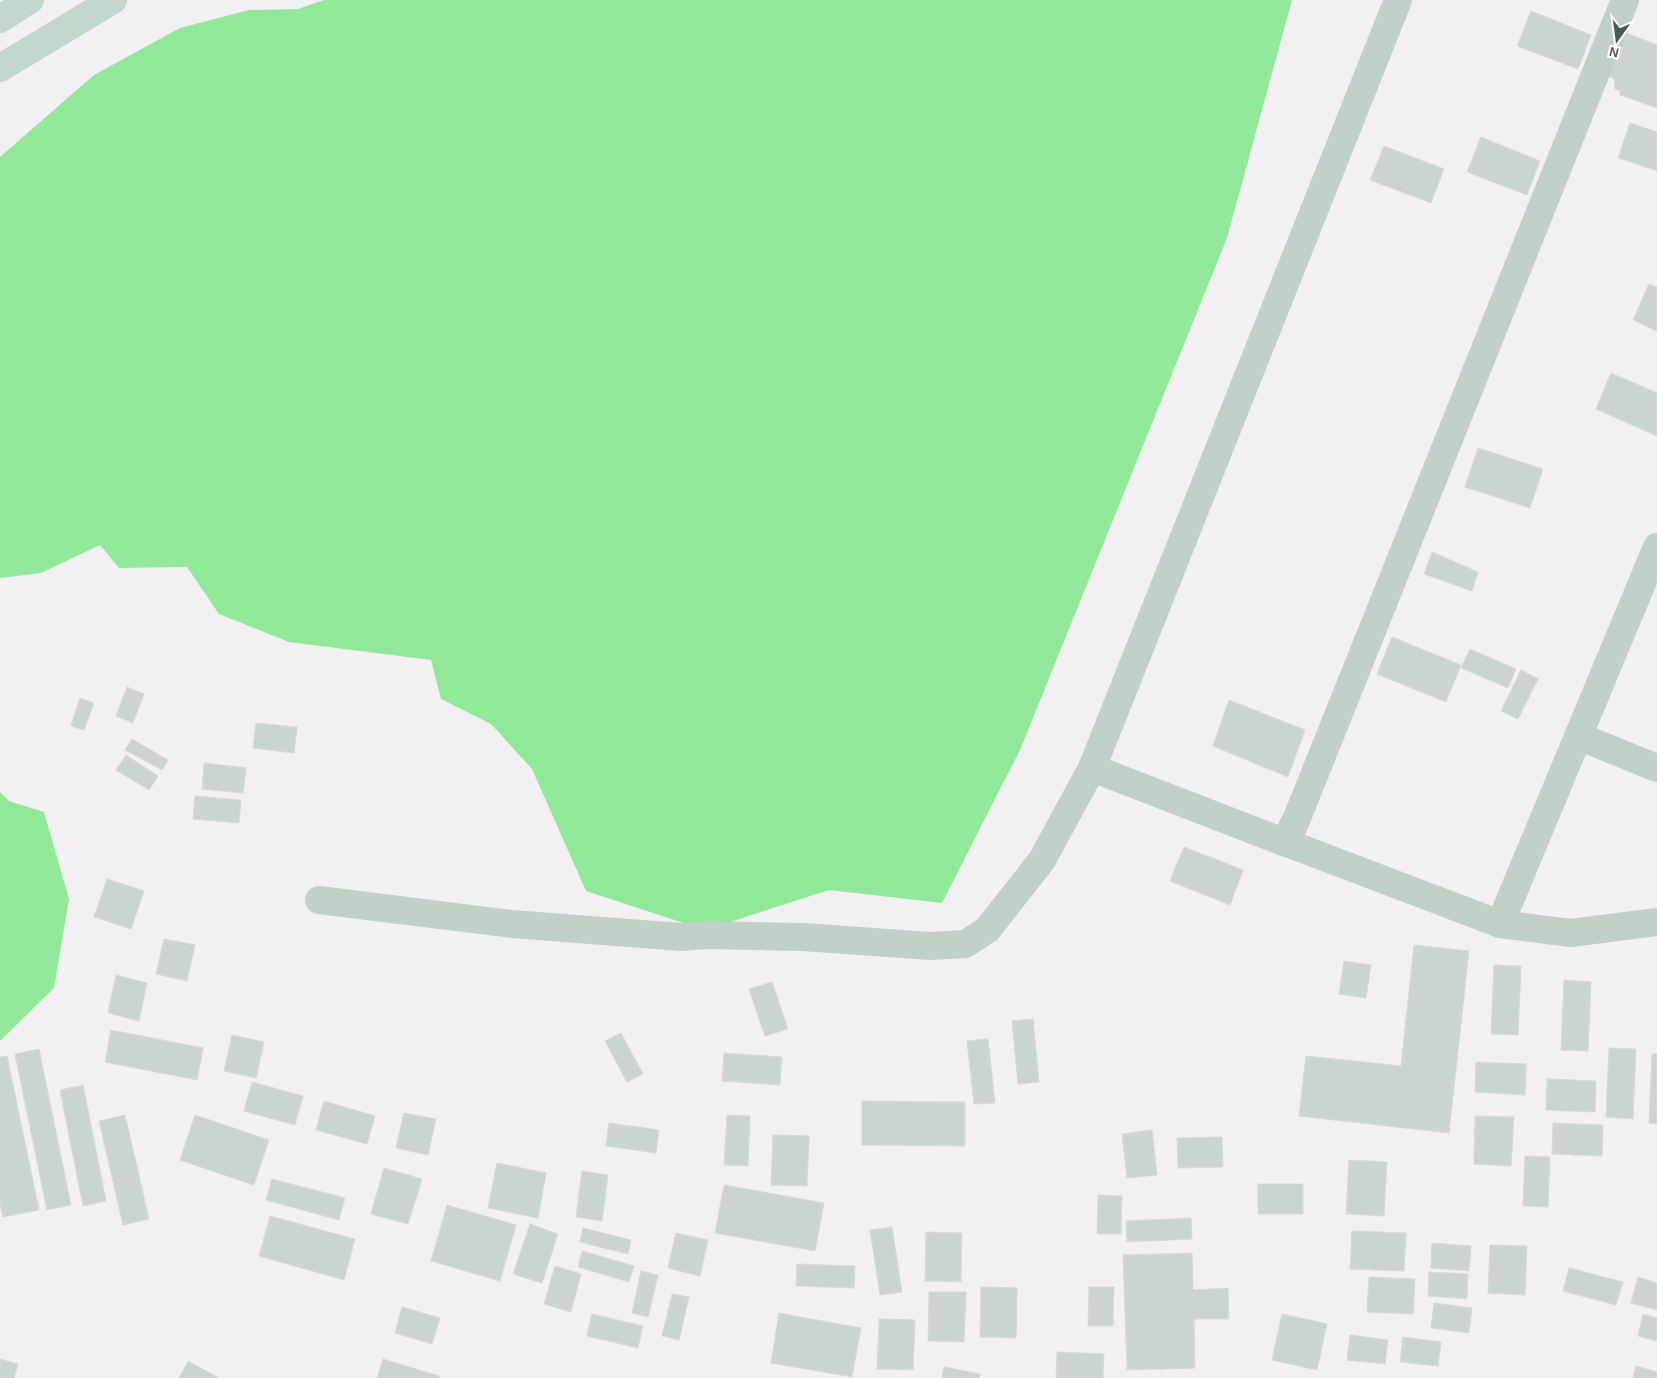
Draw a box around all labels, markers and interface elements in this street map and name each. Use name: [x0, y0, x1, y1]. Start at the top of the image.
north arrow: [1592, 15, 1642, 65]
text: N: [1607, 43, 1621, 62]

